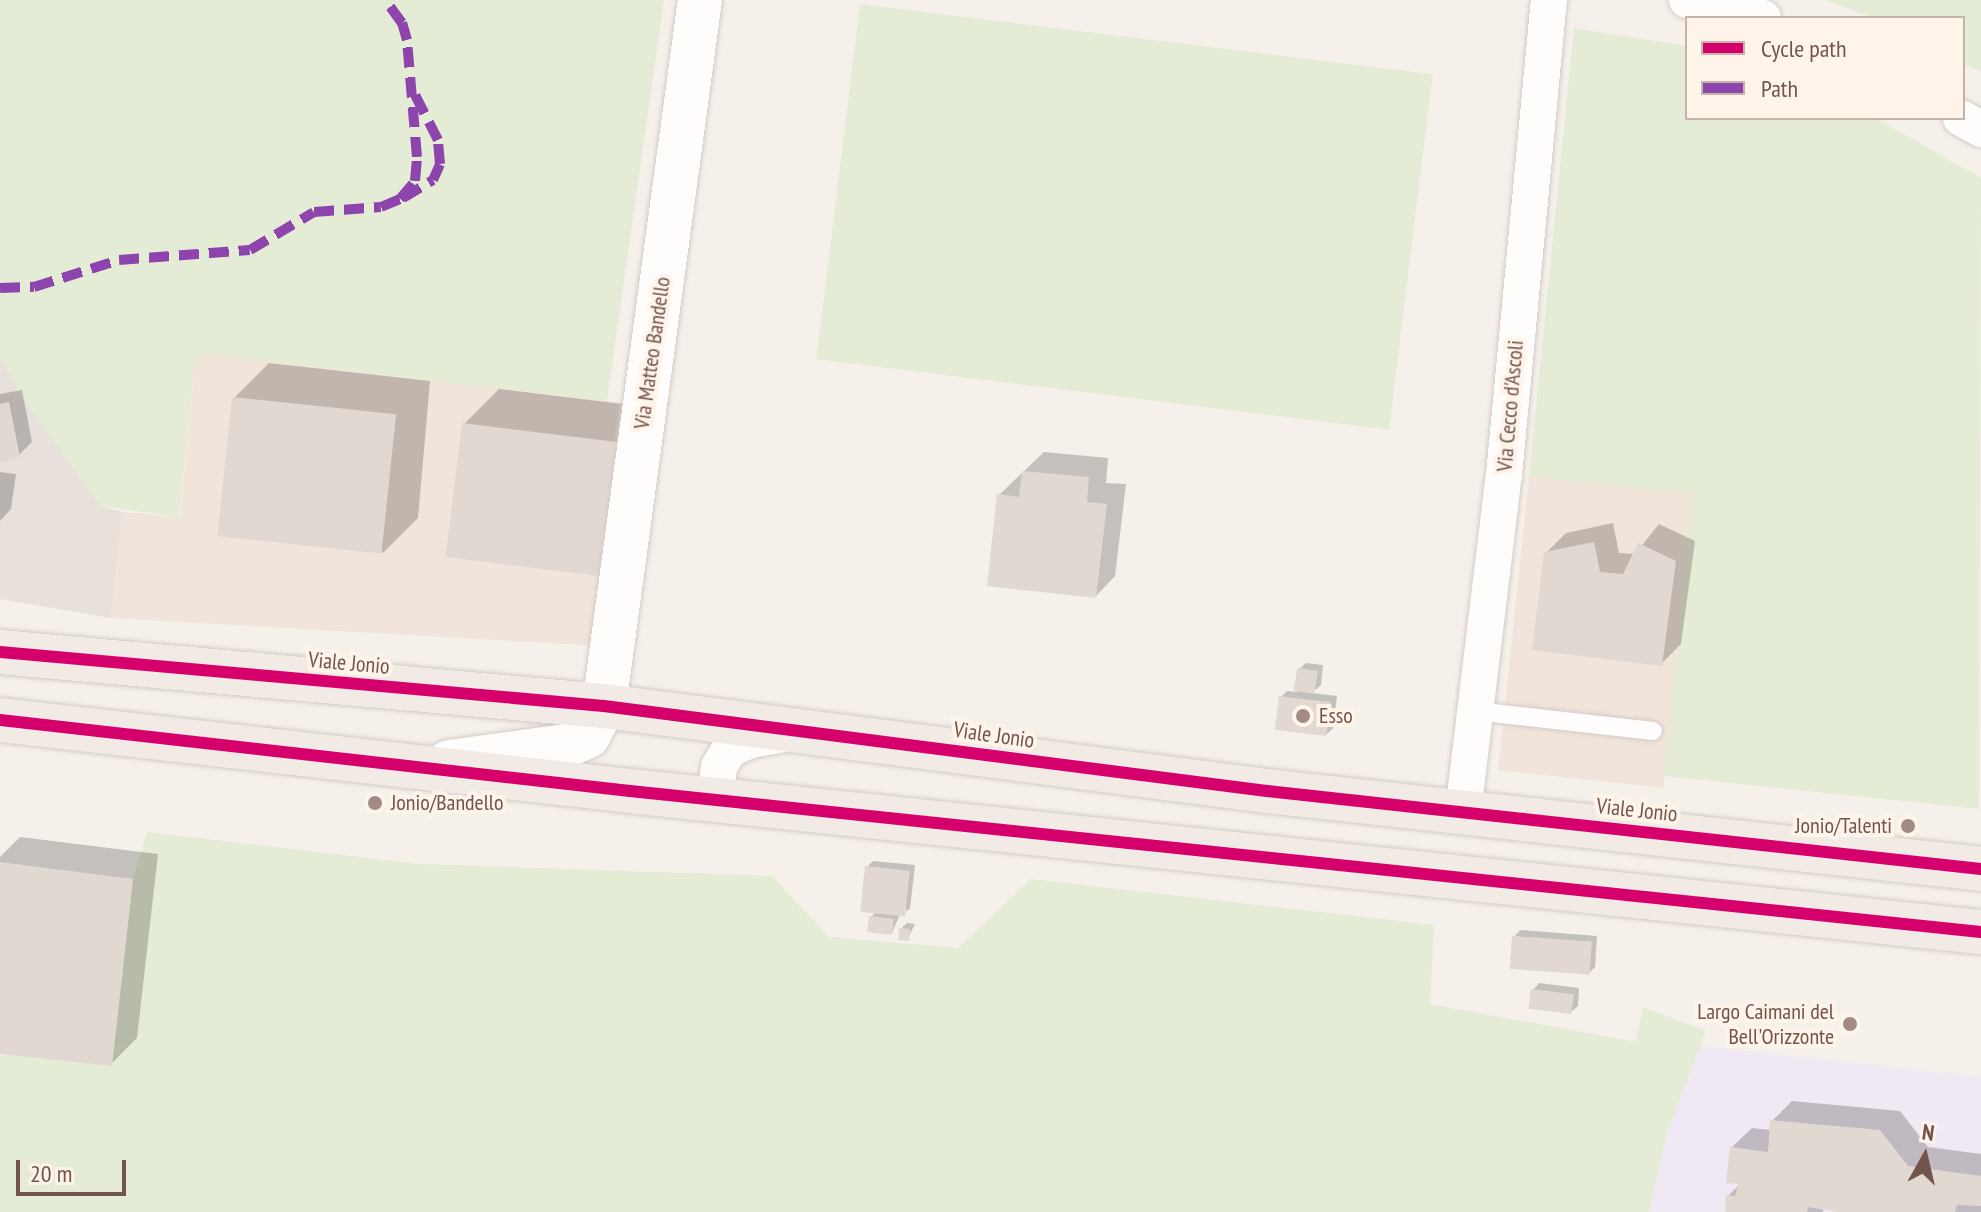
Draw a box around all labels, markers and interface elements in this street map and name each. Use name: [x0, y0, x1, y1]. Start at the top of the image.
legend: [1685, 16, 1965, 120]
text: Cycle path: [1761, 33, 1847, 64]
text: Path: [1761, 73, 1798, 104]
street label: Via Matteo Bandello: [628, 275, 676, 431]
street label: Via Cecco d'Ascoli: [1491, 339, 1529, 473]
street label: Viale Jonio: [307, 646, 391, 680]
place label: Esso: [1319, 703, 1353, 729]
marker: Esso: [1294, 707, 1312, 725]
street label: Viale Jonio: [952, 716, 1036, 754]
place label: Jonio/Bandello: [391, 790, 503, 816]
street label: Viale Jonio: [1595, 793, 1679, 827]
marker: Jonio/Bandello: [366, 794, 384, 812]
place label: Jonio/Talenti: [1795, 813, 1892, 839]
marker: Jonio/Talenti: [1899, 817, 1917, 835]
place label: Largo Caimani del Bell'Orizzonte: [1697, 998, 1834, 1050]
marker: Largo Caimani del Bell'Orizzonte: [1841, 1015, 1859, 1033]
north arrow: [1885, 1116, 1965, 1196]
text: N: [1920, 1118, 1936, 1147]
scale bar: [20, 1144, 130, 1194]
text: 20 m: [30, 1158, 72, 1189]

